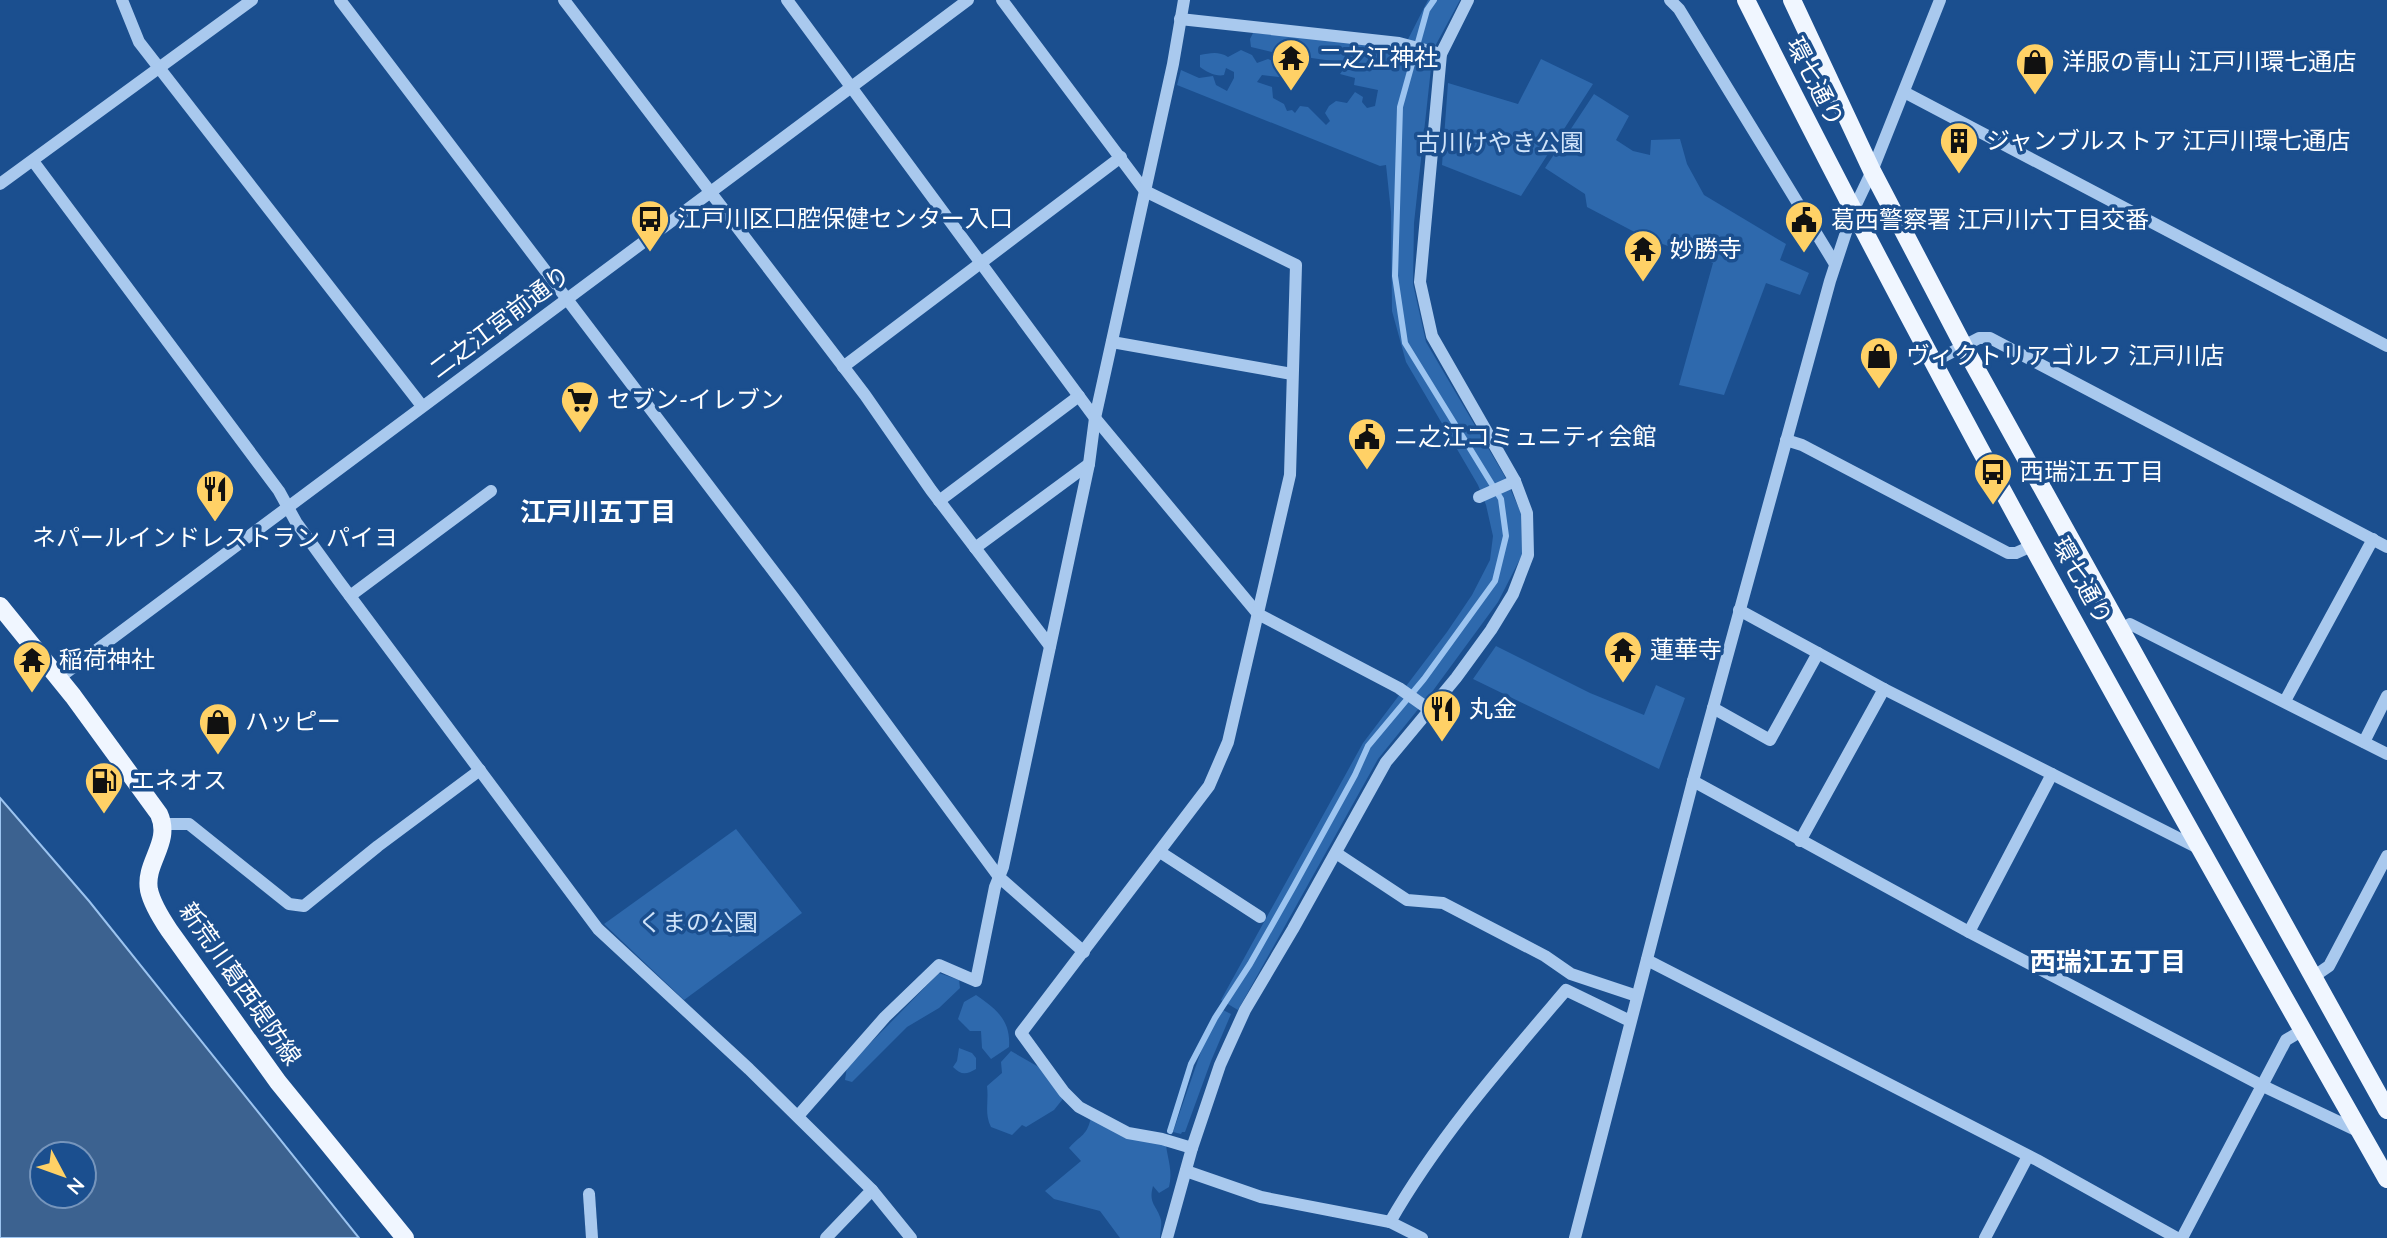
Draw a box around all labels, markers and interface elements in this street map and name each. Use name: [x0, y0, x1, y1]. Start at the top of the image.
street label: 環七通り: [1782, 32, 1851, 131]
temple icon: 二之江神社: [1270, 37, 1312, 92]
shop icon: 洋服の青山 江戸川環七通店: [2014, 41, 2056, 96]
place label: 二之江神社: [1318, 42, 1438, 71]
place label: 洋服の青山 江戸川環七通店: [2062, 46, 2356, 75]
building icon: ジャンブルストア 江戸川環七通店: [1938, 120, 1980, 175]
place label: ジャンブルストア 江戸川環七通店: [1986, 125, 2350, 154]
park label: 古川けやき公園: [1416, 127, 1584, 156]
bus stop icon: 江戸川区口腔保健センター入口: [629, 198, 671, 253]
public building icon: 葛西警察署 江戸川六丁目交番: [1783, 199, 1825, 254]
place label: 江戸川区口腔保健センター入口: [677, 203, 1013, 232]
place label: 葛西警察署 江戸川六丁目交番: [1831, 204, 2149, 233]
temple icon: 妙勝寺: [1622, 228, 1664, 283]
place label: 妙勝寺: [1670, 233, 1742, 262]
street label: 二之江宮前通り: [423, 259, 575, 383]
shop icon: ヴィクトリアゴルフ 江戸川店: [1858, 335, 1900, 390]
place label: ヴィクトリアゴルフ 江戸川店: [1906, 340, 2224, 369]
supermarket icon: セブン-イレブン: [559, 379, 601, 434]
place label: セブン-イレブン: [607, 384, 784, 413]
public building icon: ニ之江コミュニティ会館: [1346, 416, 1388, 471]
place label: ニ之江コミュニティ会館: [1394, 421, 1657, 450]
bus stop icon: 西瑞江五丁目: [1972, 451, 2014, 506]
place label: 西瑞江五丁目: [2020, 456, 2164, 485]
restaurant icon: ネパールインドレストラン パイヨ: [194, 468, 236, 523]
district label: 江戸川五丁目: [520, 495, 676, 527]
place label: ネパールインドレストラン パイヨ: [32, 522, 398, 551]
street label: 環七通り: [2047, 531, 2119, 629]
temple icon: 蓮華寺: [1602, 629, 1644, 684]
place label: 蓮華寺: [1650, 634, 1722, 663]
temple icon: 稲荷神社: [11, 639, 53, 694]
place label: 稲荷神社: [59, 644, 155, 673]
restaurant icon: 丸金: [1421, 688, 1463, 743]
place label: 丸金: [1469, 693, 1517, 722]
shop icon: ハッピー: [197, 701, 239, 756]
place label: ハッピー: [245, 706, 341, 735]
fuel station icon: エネオス: [83, 760, 125, 815]
place label: エネオス: [131, 765, 227, 794]
street label: 新荒川葛西堤防線: [174, 896, 308, 1070]
park label: くまの公園: [638, 907, 758, 936]
district label: 西瑞江五丁目: [2030, 945, 2186, 977]
north arrow: [28, 1140, 98, 1210]
text: N: [63, 1173, 90, 1200]

